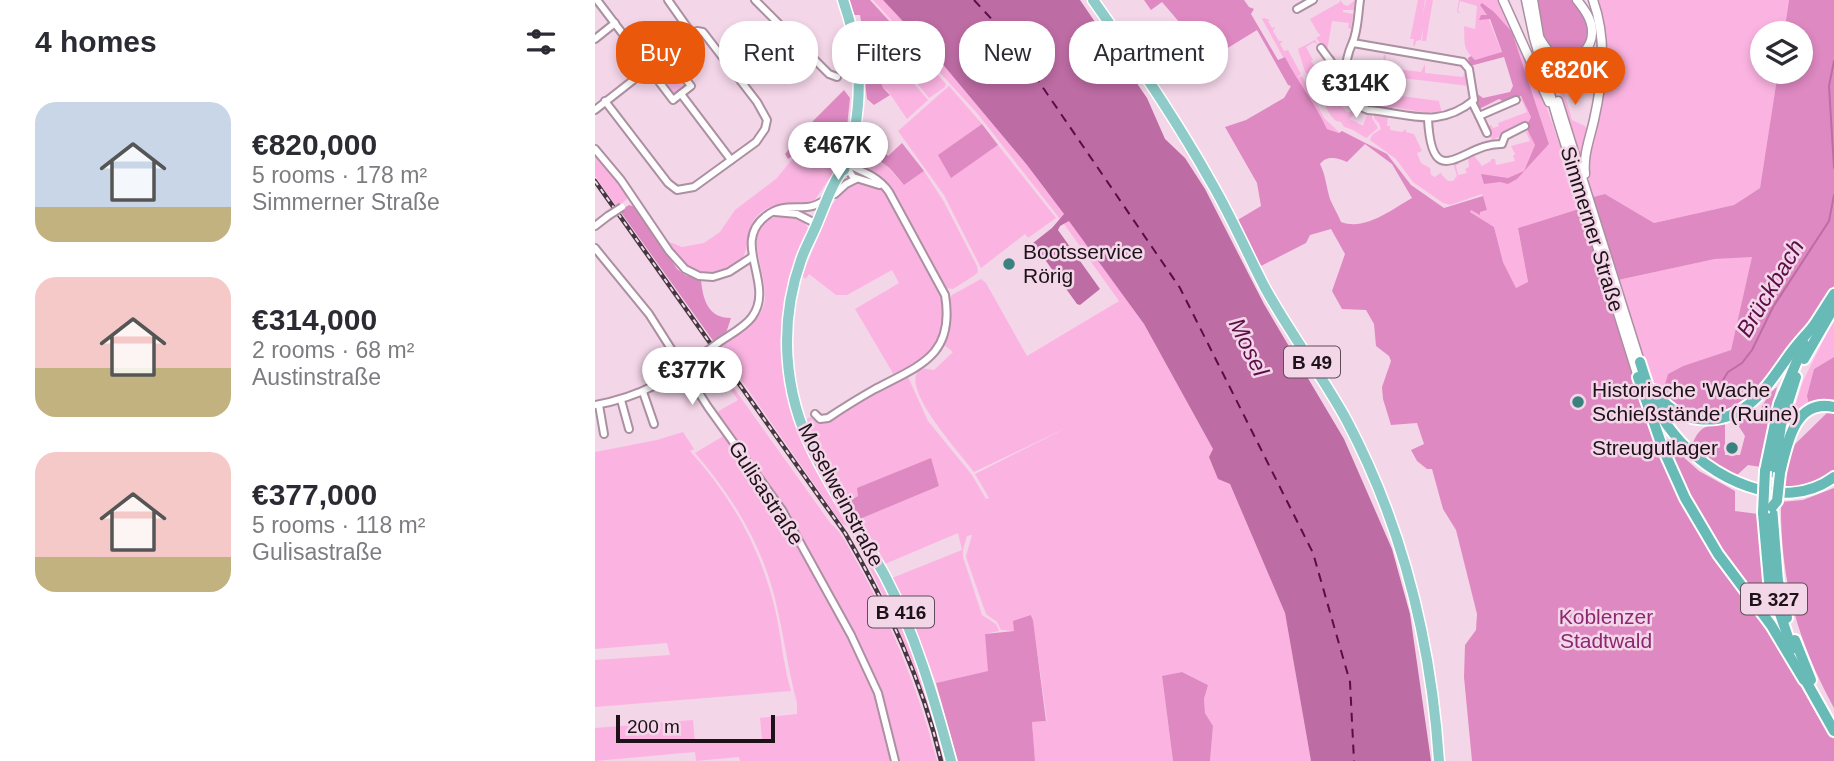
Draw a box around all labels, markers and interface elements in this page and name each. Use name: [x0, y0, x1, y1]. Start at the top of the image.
chip: Buy: [616, 21, 705, 84]
chip: Rent: [719, 21, 818, 84]
chip: Filters: [832, 21, 945, 84]
chip: New: [959, 21, 1055, 84]
chip: Apartment: [1069, 21, 1228, 84]
map controls: [1750, 21, 1813, 84]
button: layers: [1750, 21, 1813, 84]
icon: filters: [522, 23, 560, 61]
text: 4 homes: [35, 25, 157, 58]
pin: €820K: [1526, 48, 1624, 107]
text: €820K: [1541, 57, 1609, 83]
pin: €314K: [1307, 60, 1405, 120]
text: €314K: [1322, 70, 1390, 96]
pin: €467K: [789, 122, 887, 182]
text: €820,000: [252, 128, 377, 161]
icon: home: [91, 130, 175, 214]
text: €467K: [804, 132, 872, 158]
street label: Simmerner Straße: [1556, 143, 1629, 314]
text: 5 rooms · 178 m²: [252, 162, 427, 188]
text: Simmerner Straße: [252, 189, 440, 215]
water label: Brückbach: [1731, 235, 1809, 341]
place label: Bootsservice Rörig: [1023, 240, 1143, 287]
marker: Bootsservice Rörig: [1001, 256, 1017, 272]
text: €314,000: [252, 303, 377, 336]
icon: home: [91, 305, 175, 389]
water label: Mosel: [1224, 314, 1275, 381]
text: 2 rooms · 68 m²: [252, 337, 414, 363]
road number: B 49: [1284, 346, 1340, 378]
pin: €377K: [643, 348, 741, 407]
text: €377K: [658, 357, 726, 383]
text: Austinstraße: [252, 364, 381, 390]
place label: Historische 'Wache Schießstände' (Ruine): [1592, 378, 1799, 425]
marker: Historische 'Wache Schießstände' (Ruine): [1570, 394, 1586, 410]
street label: Moselweinstraße: [794, 419, 889, 570]
place label: Streugutlager: [1592, 436, 1718, 459]
street label: Gulisastraße: [724, 437, 808, 549]
marker: Streugutlager: [1724, 440, 1740, 456]
text: €377,000: [252, 478, 377, 511]
icon: home: [91, 480, 175, 564]
text: 5 rooms · 118 m²: [252, 512, 425, 538]
text: Gulisastraße: [252, 539, 382, 565]
road number: B 327: [1741, 584, 1807, 614]
road number: B 416: [868, 596, 934, 628]
park label: Koblenzer Stadtwald: [1559, 605, 1653, 652]
scale bar: [616, 712, 775, 744]
text: 200 m: [627, 716, 680, 737]

